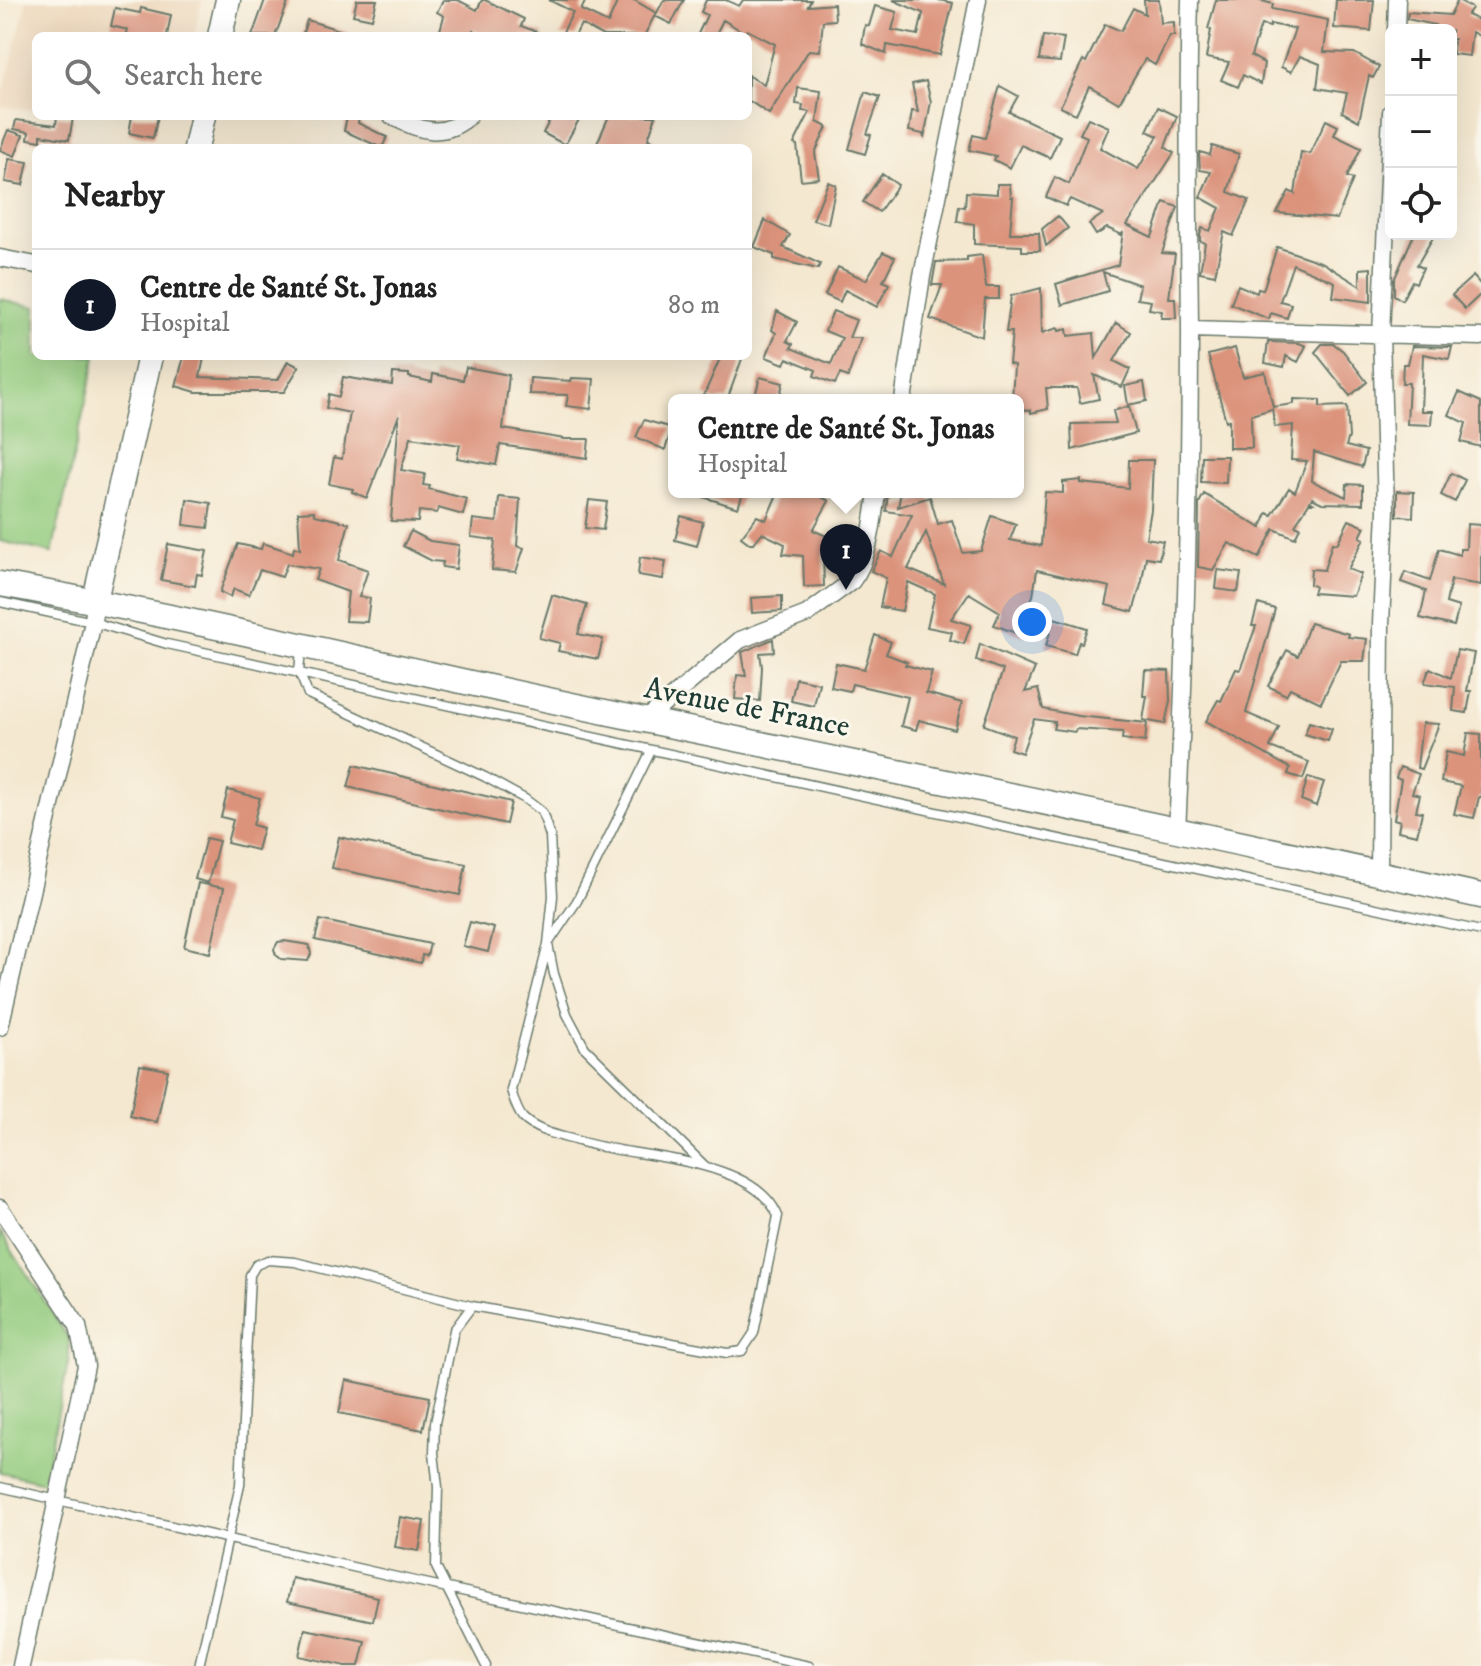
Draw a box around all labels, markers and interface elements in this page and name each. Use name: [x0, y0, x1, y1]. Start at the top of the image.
map controls: [1385, 24, 1457, 240]
button: +: [1385, 24, 1457, 96]
search box: [32, 32, 752, 120]
icon: search: [60, 54, 104, 98]
text: Search here: [124, 58, 263, 95]
button: −: [1385, 96, 1457, 168]
button: locate: [1385, 168, 1457, 240]
text: Nearby: [64, 175, 165, 217]
text: Centre de Santé St. Jonas: [140, 270, 437, 307]
text: 1: [85, 289, 95, 322]
text: 80 m: [668, 289, 720, 322]
text: Hospital: [140, 307, 230, 340]
popup: [668, 394, 1024, 498]
text: Centre de Santé St. Jonas: [697, 411, 995, 448]
text: Hospital: [697, 448, 787, 481]
pin: 1: [820, 524, 872, 590]
your location: [1012, 602, 1052, 642]
street label: Avenue de France: [641, 670, 853, 746]

